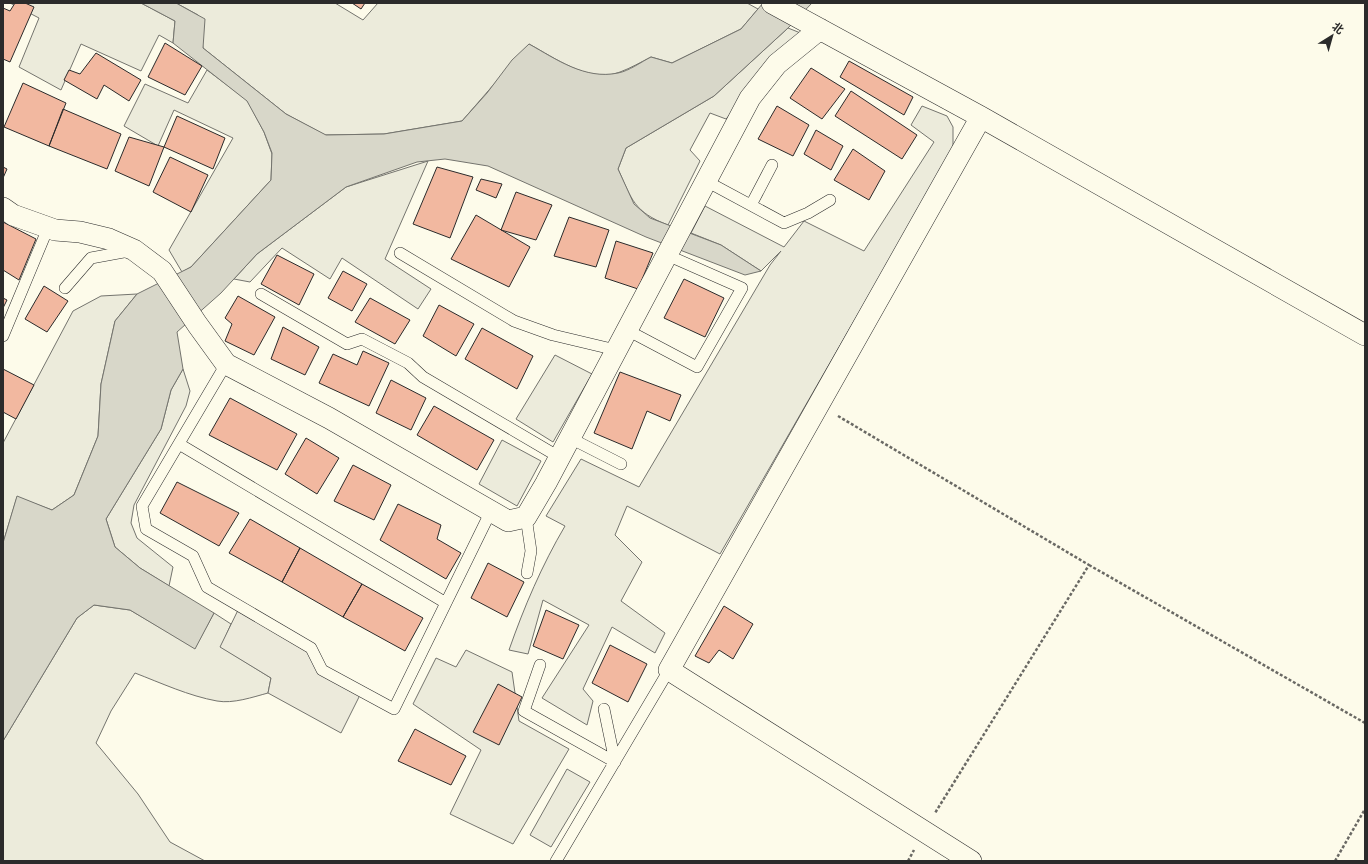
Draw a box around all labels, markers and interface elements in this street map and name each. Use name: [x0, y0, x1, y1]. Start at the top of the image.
north arrow: [1312, 16, 1352, 56]
text: 北: [1329, 19, 1347, 37]

